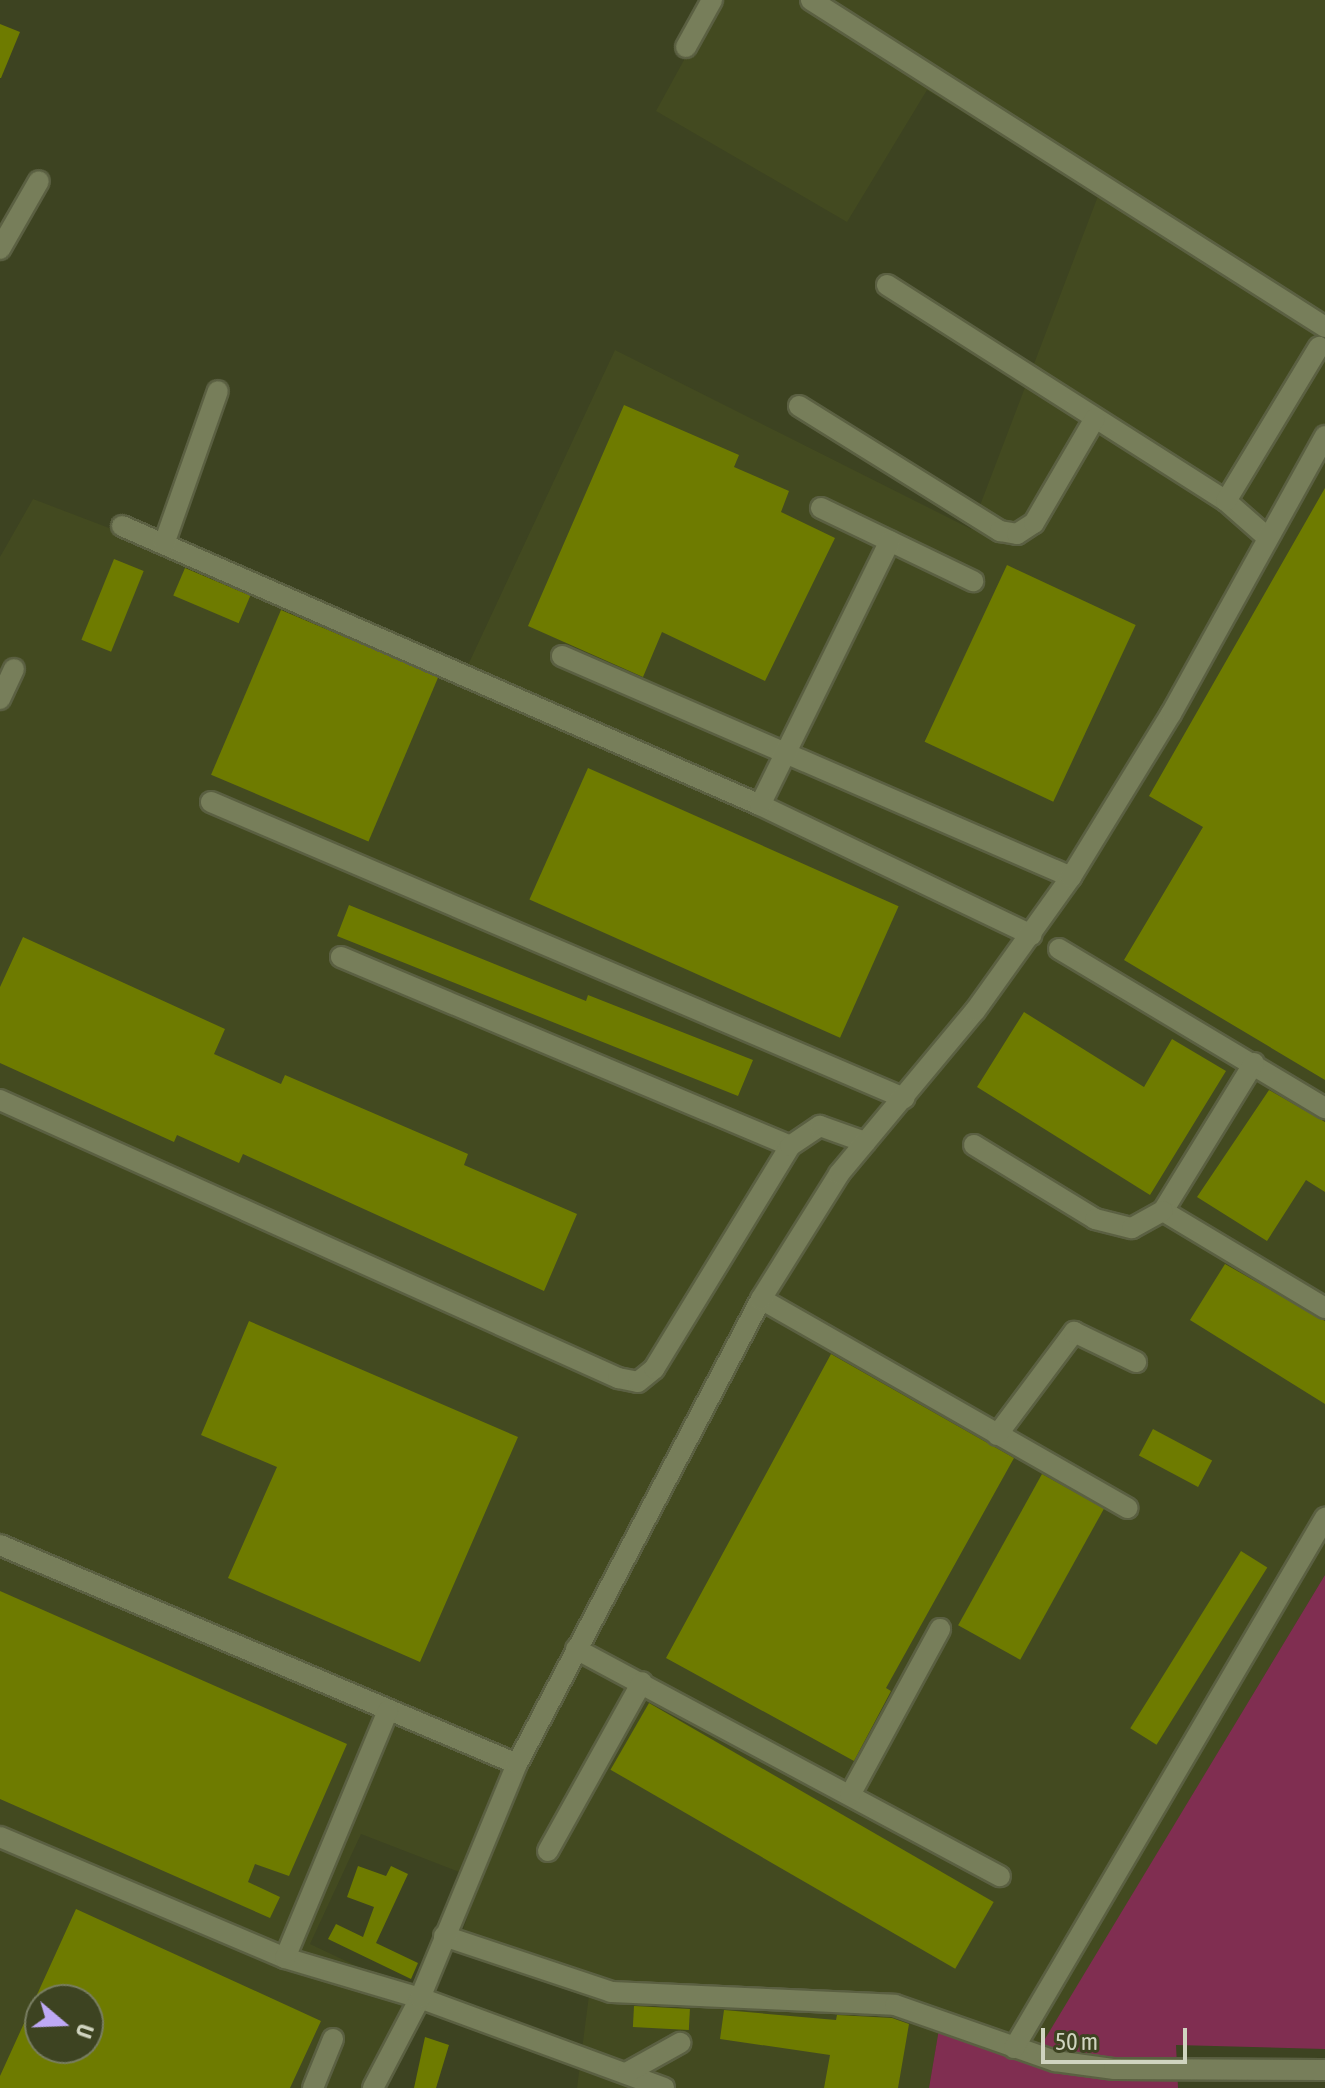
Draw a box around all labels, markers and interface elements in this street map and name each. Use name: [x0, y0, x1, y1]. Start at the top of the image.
north arrow: [24, 1984, 104, 2064]
scale bar: [1045, 2012, 1191, 2062]
text: U: [70, 2021, 99, 2042]
text: 50 m: [1055, 2028, 1098, 2055]

